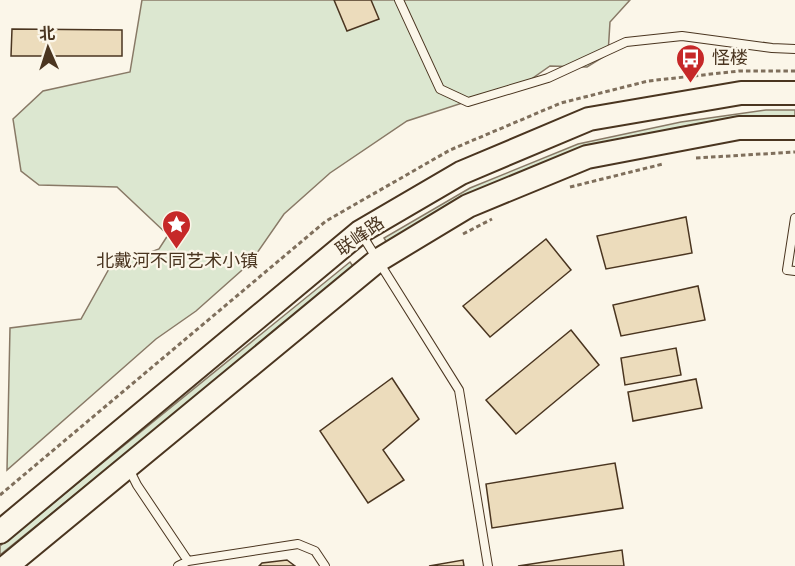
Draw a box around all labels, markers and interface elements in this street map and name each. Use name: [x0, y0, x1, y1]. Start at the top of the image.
north arrow: [18, 18, 78, 78]
text: 北: [39, 24, 56, 43]
bus stop icon: 怪楼: [675, 42, 707, 84]
place label: 怪楼: [712, 47, 748, 69]
place icon: 北戴河不同艺术小镇: [161, 208, 193, 250]
street label: 联峰路: [332, 212, 388, 260]
place label: 北戴河不同艺术小镇: [96, 250, 258, 272]

